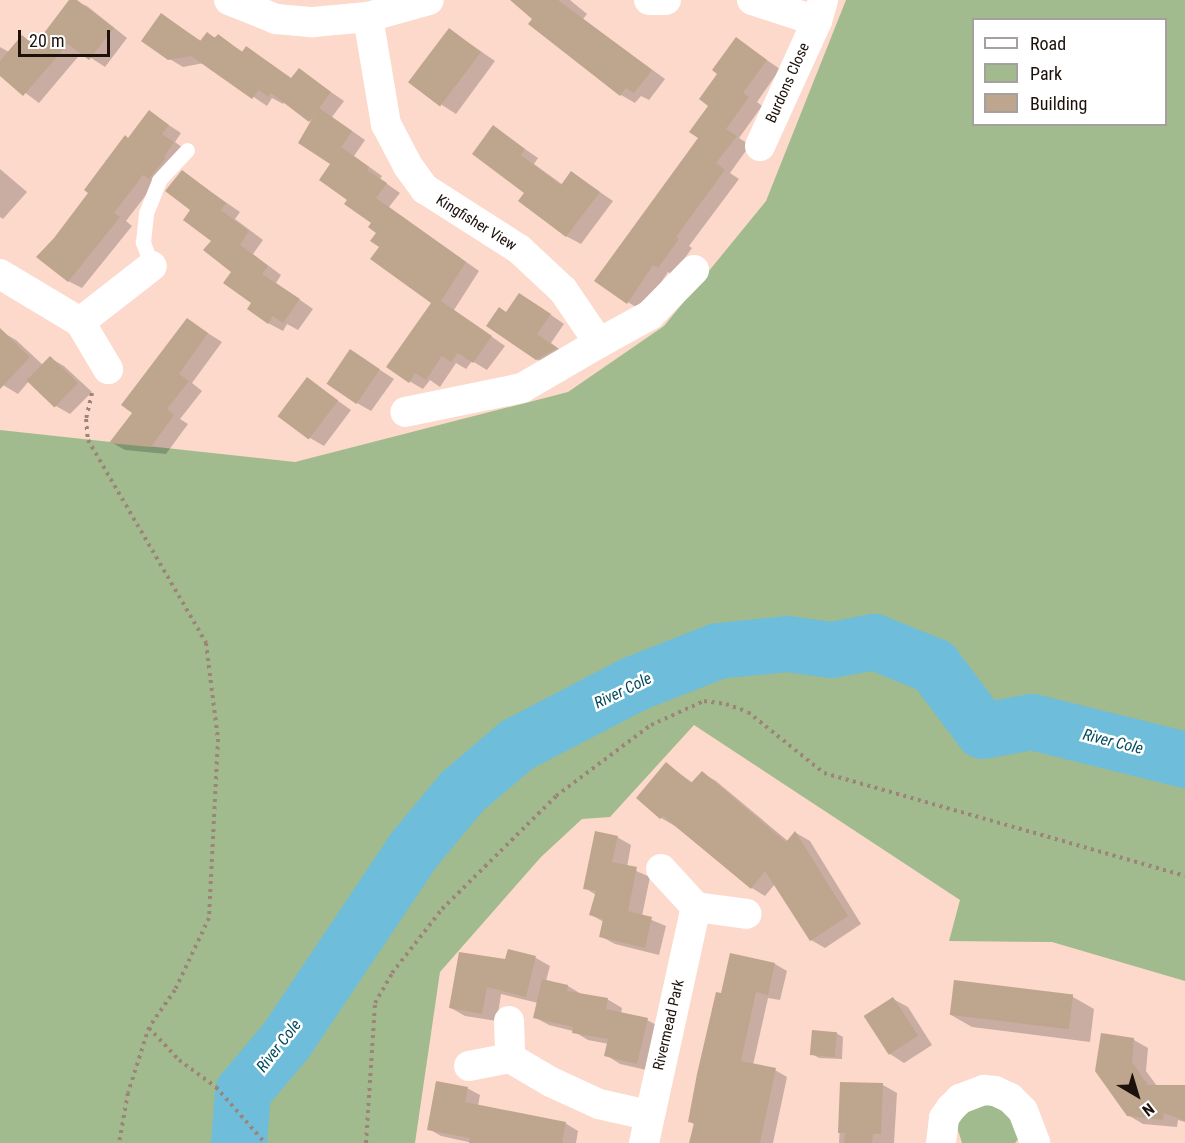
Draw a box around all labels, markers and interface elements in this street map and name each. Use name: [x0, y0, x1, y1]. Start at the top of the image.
scale bar: [21, 18, 112, 56]
legend: [972, 18, 1167, 126]
text: 20 m: [29, 30, 64, 51]
text: Road: [1030, 33, 1066, 54]
street label: Burdons Close: [762, 40, 814, 126]
text: Park: [1030, 63, 1062, 84]
text: Building: [1030, 93, 1087, 114]
street label: Kingfisher View: [432, 191, 520, 255]
water label: River Cole: [591, 669, 655, 713]
water label: River Cole: [1081, 725, 1145, 759]
street label: Rivermead Park: [650, 978, 688, 1072]
water label: River Cole: [253, 1016, 305, 1076]
north arrow: [1107, 1065, 1167, 1125]
text: N: [1139, 1099, 1158, 1120]

